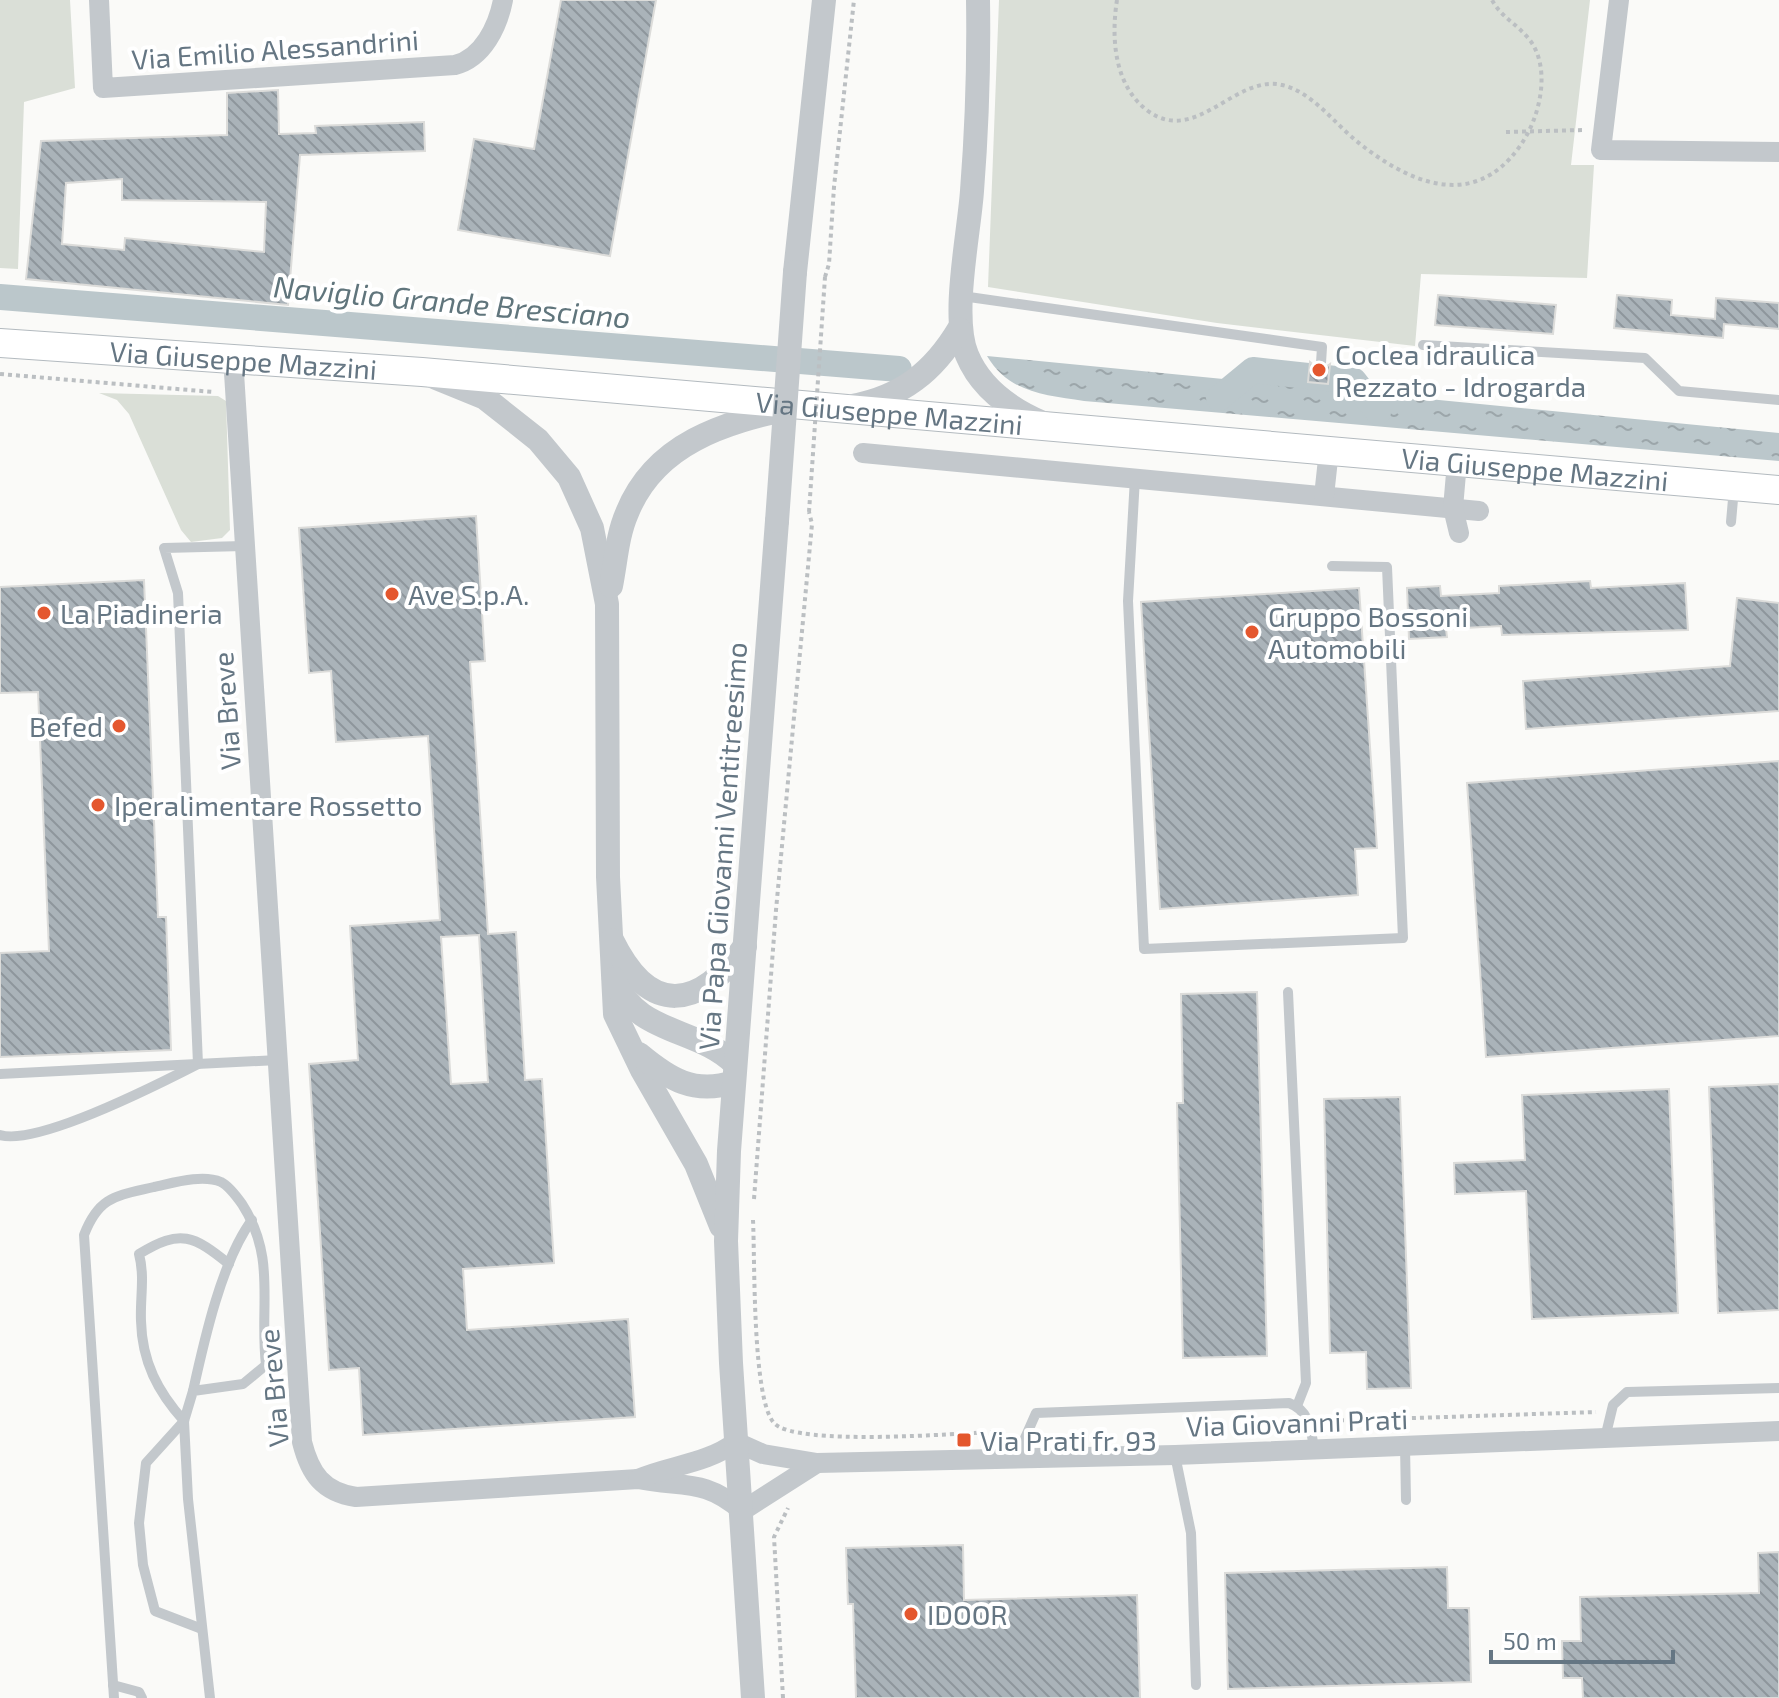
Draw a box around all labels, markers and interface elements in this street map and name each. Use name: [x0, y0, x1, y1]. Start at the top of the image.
street label: Via Emilio Alessandrini: [130, 22, 420, 76]
water label: Naviglio Grande Bresciano: [272, 267, 632, 335]
street label: Via Giuseppe Mazzini: [109, 334, 378, 386]
place label: Coclea idraulica Rezzato - Idrogarda: [1335, 337, 1586, 403]
marker: Coclea idraulica Rezzato - Idrogarda: [1310, 361, 1328, 379]
street label: Via Giuseppe Mazzini: [754, 384, 1024, 441]
street label: Via Giuseppe Mazzini: [1400, 440, 1670, 497]
place label: Ave S.p.A.: [408, 577, 529, 611]
marker: Ave S.p.A.: [383, 585, 401, 603]
place label: La Piadineria: [60, 596, 223, 630]
place label: Gruppo Bossoni Automobili: [1268, 599, 1468, 665]
marker: La Piadineria: [35, 604, 53, 622]
marker: Gruppo Bossoni Automobili: [1243, 623, 1261, 641]
street label: Via Papa Giovanni Ventitreesimo: [691, 641, 753, 1051]
street label: Via Breve: [205, 651, 247, 771]
place label: Befed: [29, 709, 103, 743]
marker: Befed: [110, 717, 128, 735]
place label: Iperalimentare Rossetto: [114, 788, 422, 822]
marker: Iperalimentare Rossetto: [89, 796, 107, 814]
street label: Via Breve: [251, 1327, 295, 1449]
street label: Via Giovanni Prati: [1185, 1401, 1409, 1443]
place label: Via Prati fr. 93: [980, 1423, 1157, 1457]
marker: Via Prati fr. 93: [955, 1431, 973, 1449]
place label: IDOOR: [927, 1597, 1008, 1631]
marker: IDOOR: [902, 1605, 920, 1623]
scale bar: [1491, 1614, 1673, 1664]
text: 50 m: [1503, 1626, 1557, 1655]

